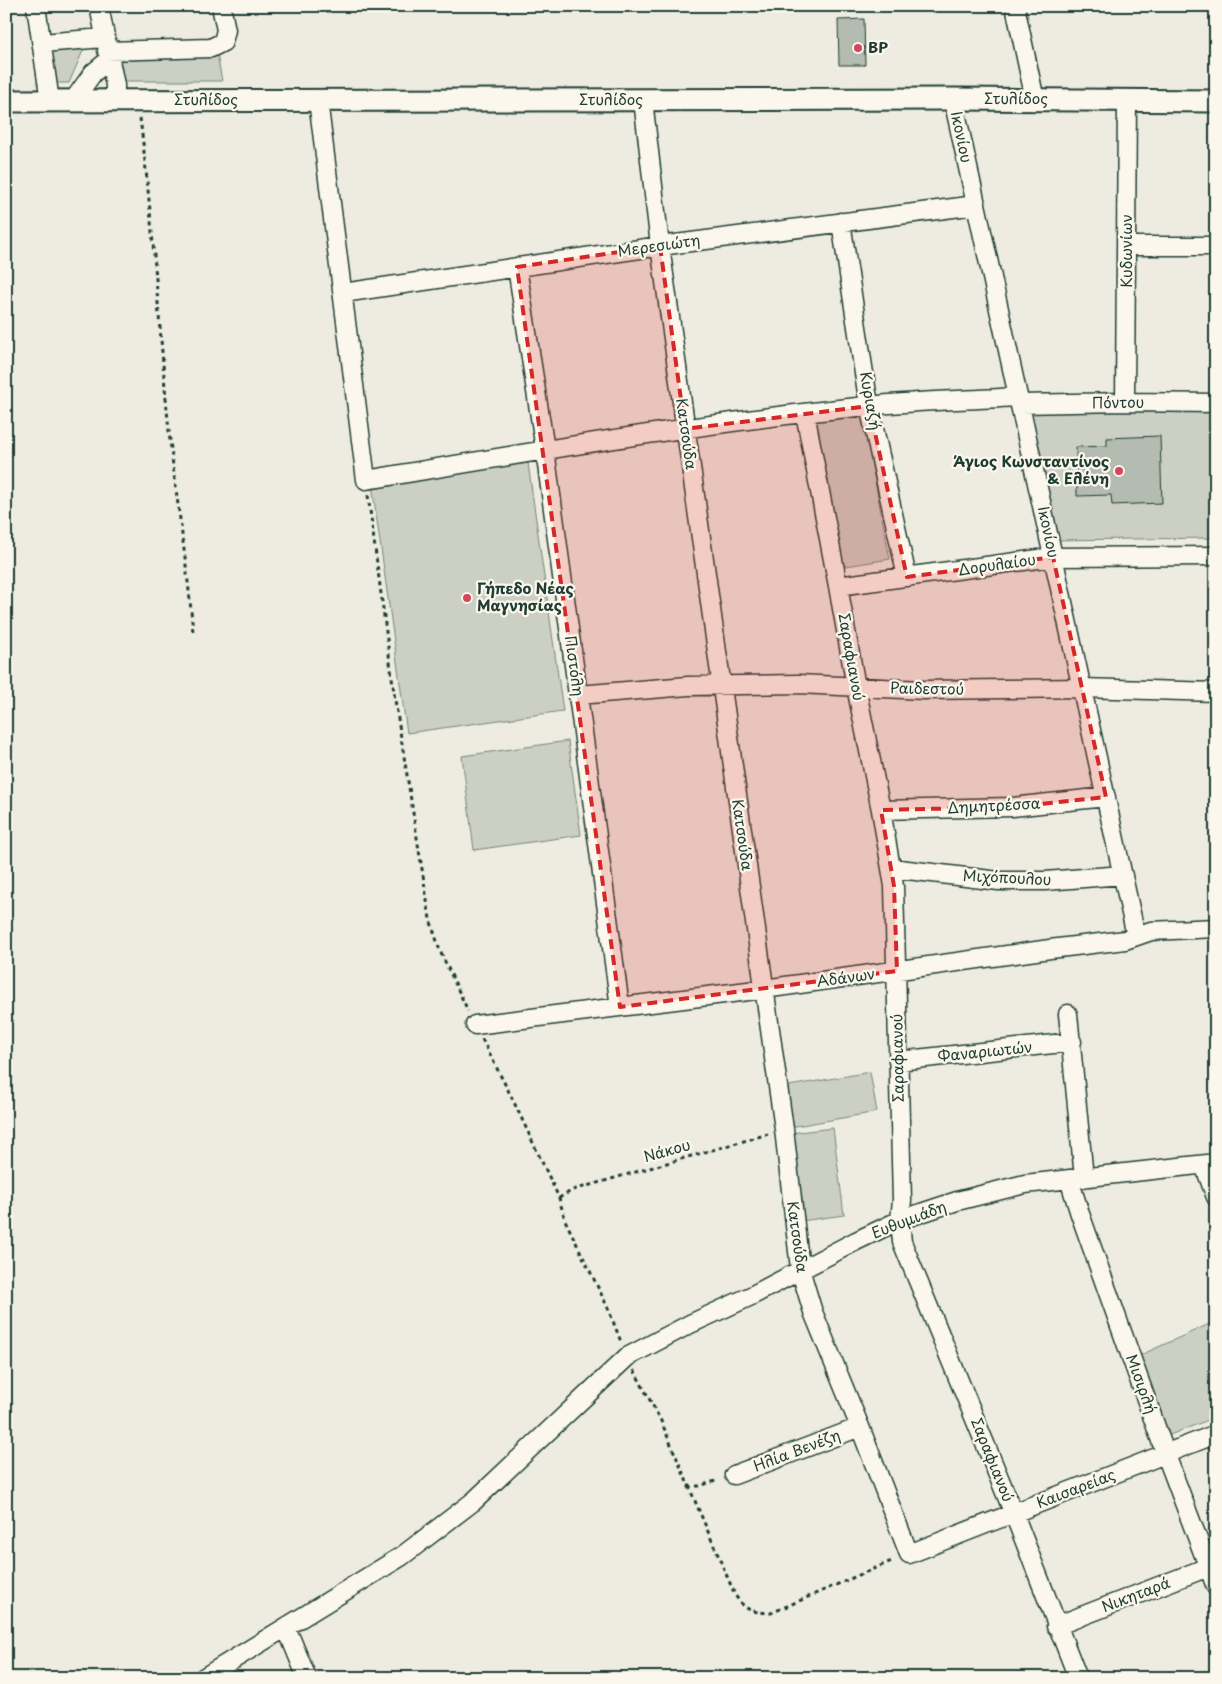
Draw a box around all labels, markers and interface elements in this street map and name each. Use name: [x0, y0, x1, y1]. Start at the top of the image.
place label: BP: [868, 35, 888, 58]
marker: BP: [852, 42, 864, 54]
street label: Στυλίδος: [984, 86, 1048, 109]
street label: Στυλίδος: [174, 87, 238, 110]
street label: Στυλίδος: [579, 87, 643, 110]
street label: Ικονίου: [946, 109, 979, 165]
street label: Κυδωνίων: [1114, 214, 1137, 288]
street label: Μερεσιώτη: [616, 227, 701, 262]
street label: Κυριαζή: [855, 370, 888, 432]
street label: Πόντου: [1092, 390, 1144, 413]
street label: Κατσούδα: [671, 397, 704, 471]
place label: Άγιος Κωνσταντίνος & Ελένη: [953, 449, 1109, 489]
marker: Άγιος Κωνσταντίνος & Ελένη: [1113, 465, 1125, 477]
street label: Ικονίου: [1033, 504, 1066, 560]
street label: Δορυλαίου: [957, 547, 1037, 580]
place label: Γήπεδο Νέας Μαγνησίας: [477, 576, 574, 616]
marker: Γήπεδο Νέας Μαγνησίας: [461, 592, 473, 604]
street label: Σαραφιανού: [833, 611, 872, 702]
street label: Πιστόλη: [560, 634, 591, 698]
street label: Ραιδεστού: [890, 675, 964, 700]
street label: Δημητρέσσα: [947, 791, 1041, 818]
street label: Κατσούδα: [727, 798, 760, 872]
street label: Μιχόπουλου: [962, 863, 1052, 890]
street label: Αδάνων: [815, 961, 877, 992]
street label: Σαραφιανού: [884, 1013, 909, 1103]
street label: Φαναριωτών: [936, 1034, 1033, 1067]
street label: Νάκου: [640, 1132, 693, 1167]
street label: Ευθυμιάδη: [868, 1194, 949, 1243]
street label: Κατσούδα: [782, 1200, 815, 1274]
street label: Μισιρλή: [1121, 1351, 1164, 1416]
street label: Σαραφιανού: [966, 1414, 1021, 1505]
street label: Ηλία Βενέζη: [750, 1422, 843, 1477]
street label: Καισαρείας: [1033, 1462, 1119, 1513]
street label: Νικηταρά: [1098, 1570, 1173, 1617]

